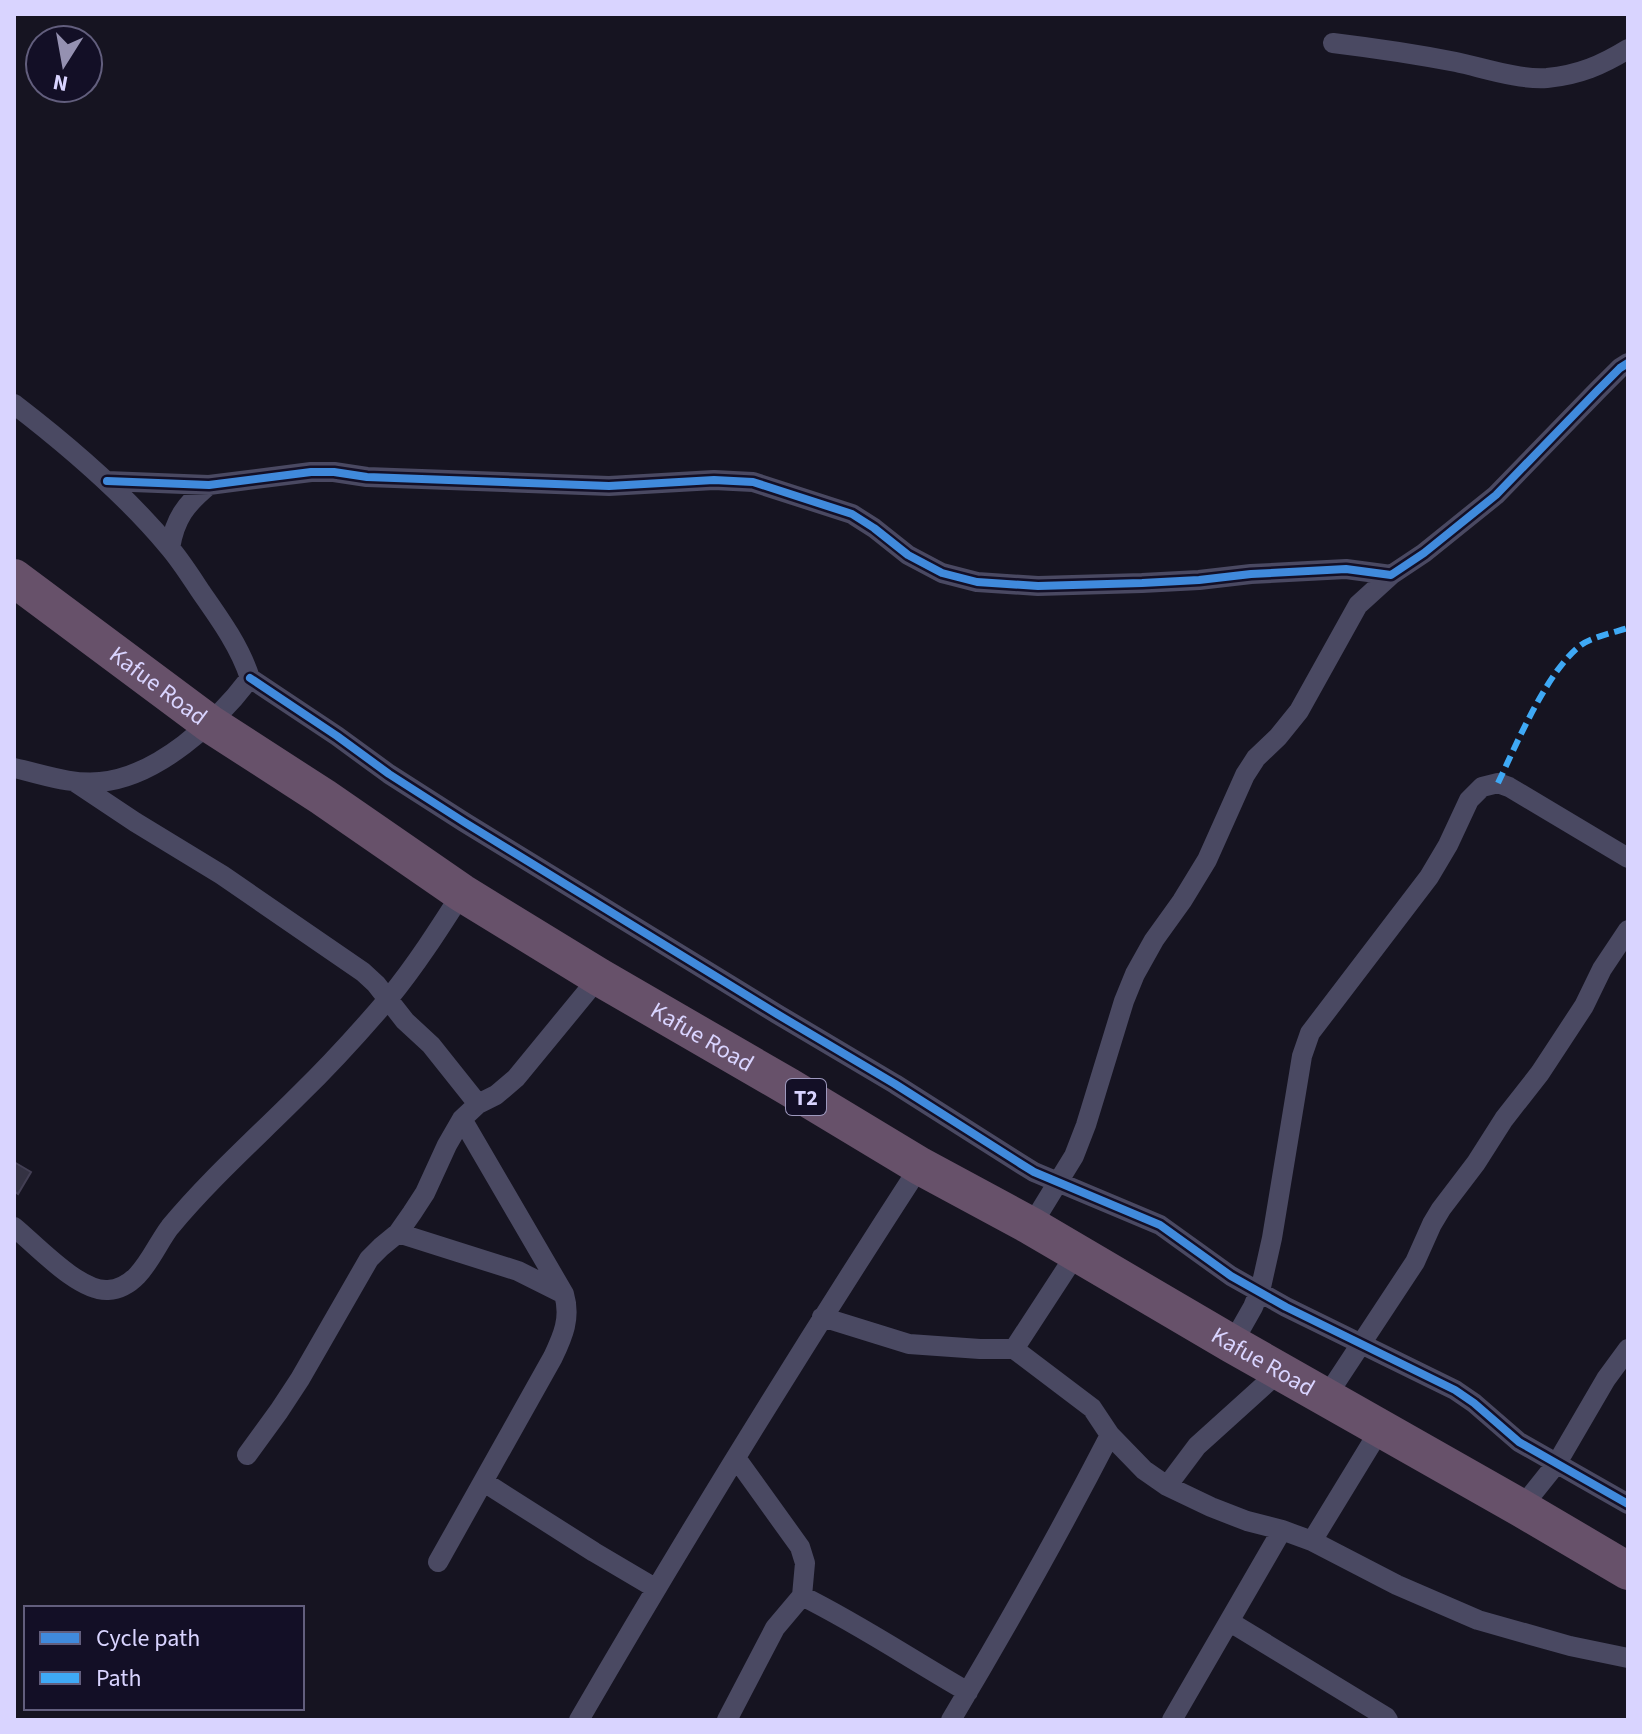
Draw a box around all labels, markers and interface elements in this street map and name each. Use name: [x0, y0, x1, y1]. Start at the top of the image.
north arrow: [24, 24, 104, 104]
text: N: [50, 66, 71, 100]
street label: Kafue Road: [102, 638, 214, 734]
street label: Kafue Road: [644, 993, 760, 1081]
road number: T2: [786, 1079, 826, 1115]
street label: Kafue Road: [1204, 1318, 1321, 1405]
legend: [24, 1606, 304, 1710]
text: Cycle path: [96, 1621, 200, 1656]
text: Path: [96, 1661, 142, 1696]

